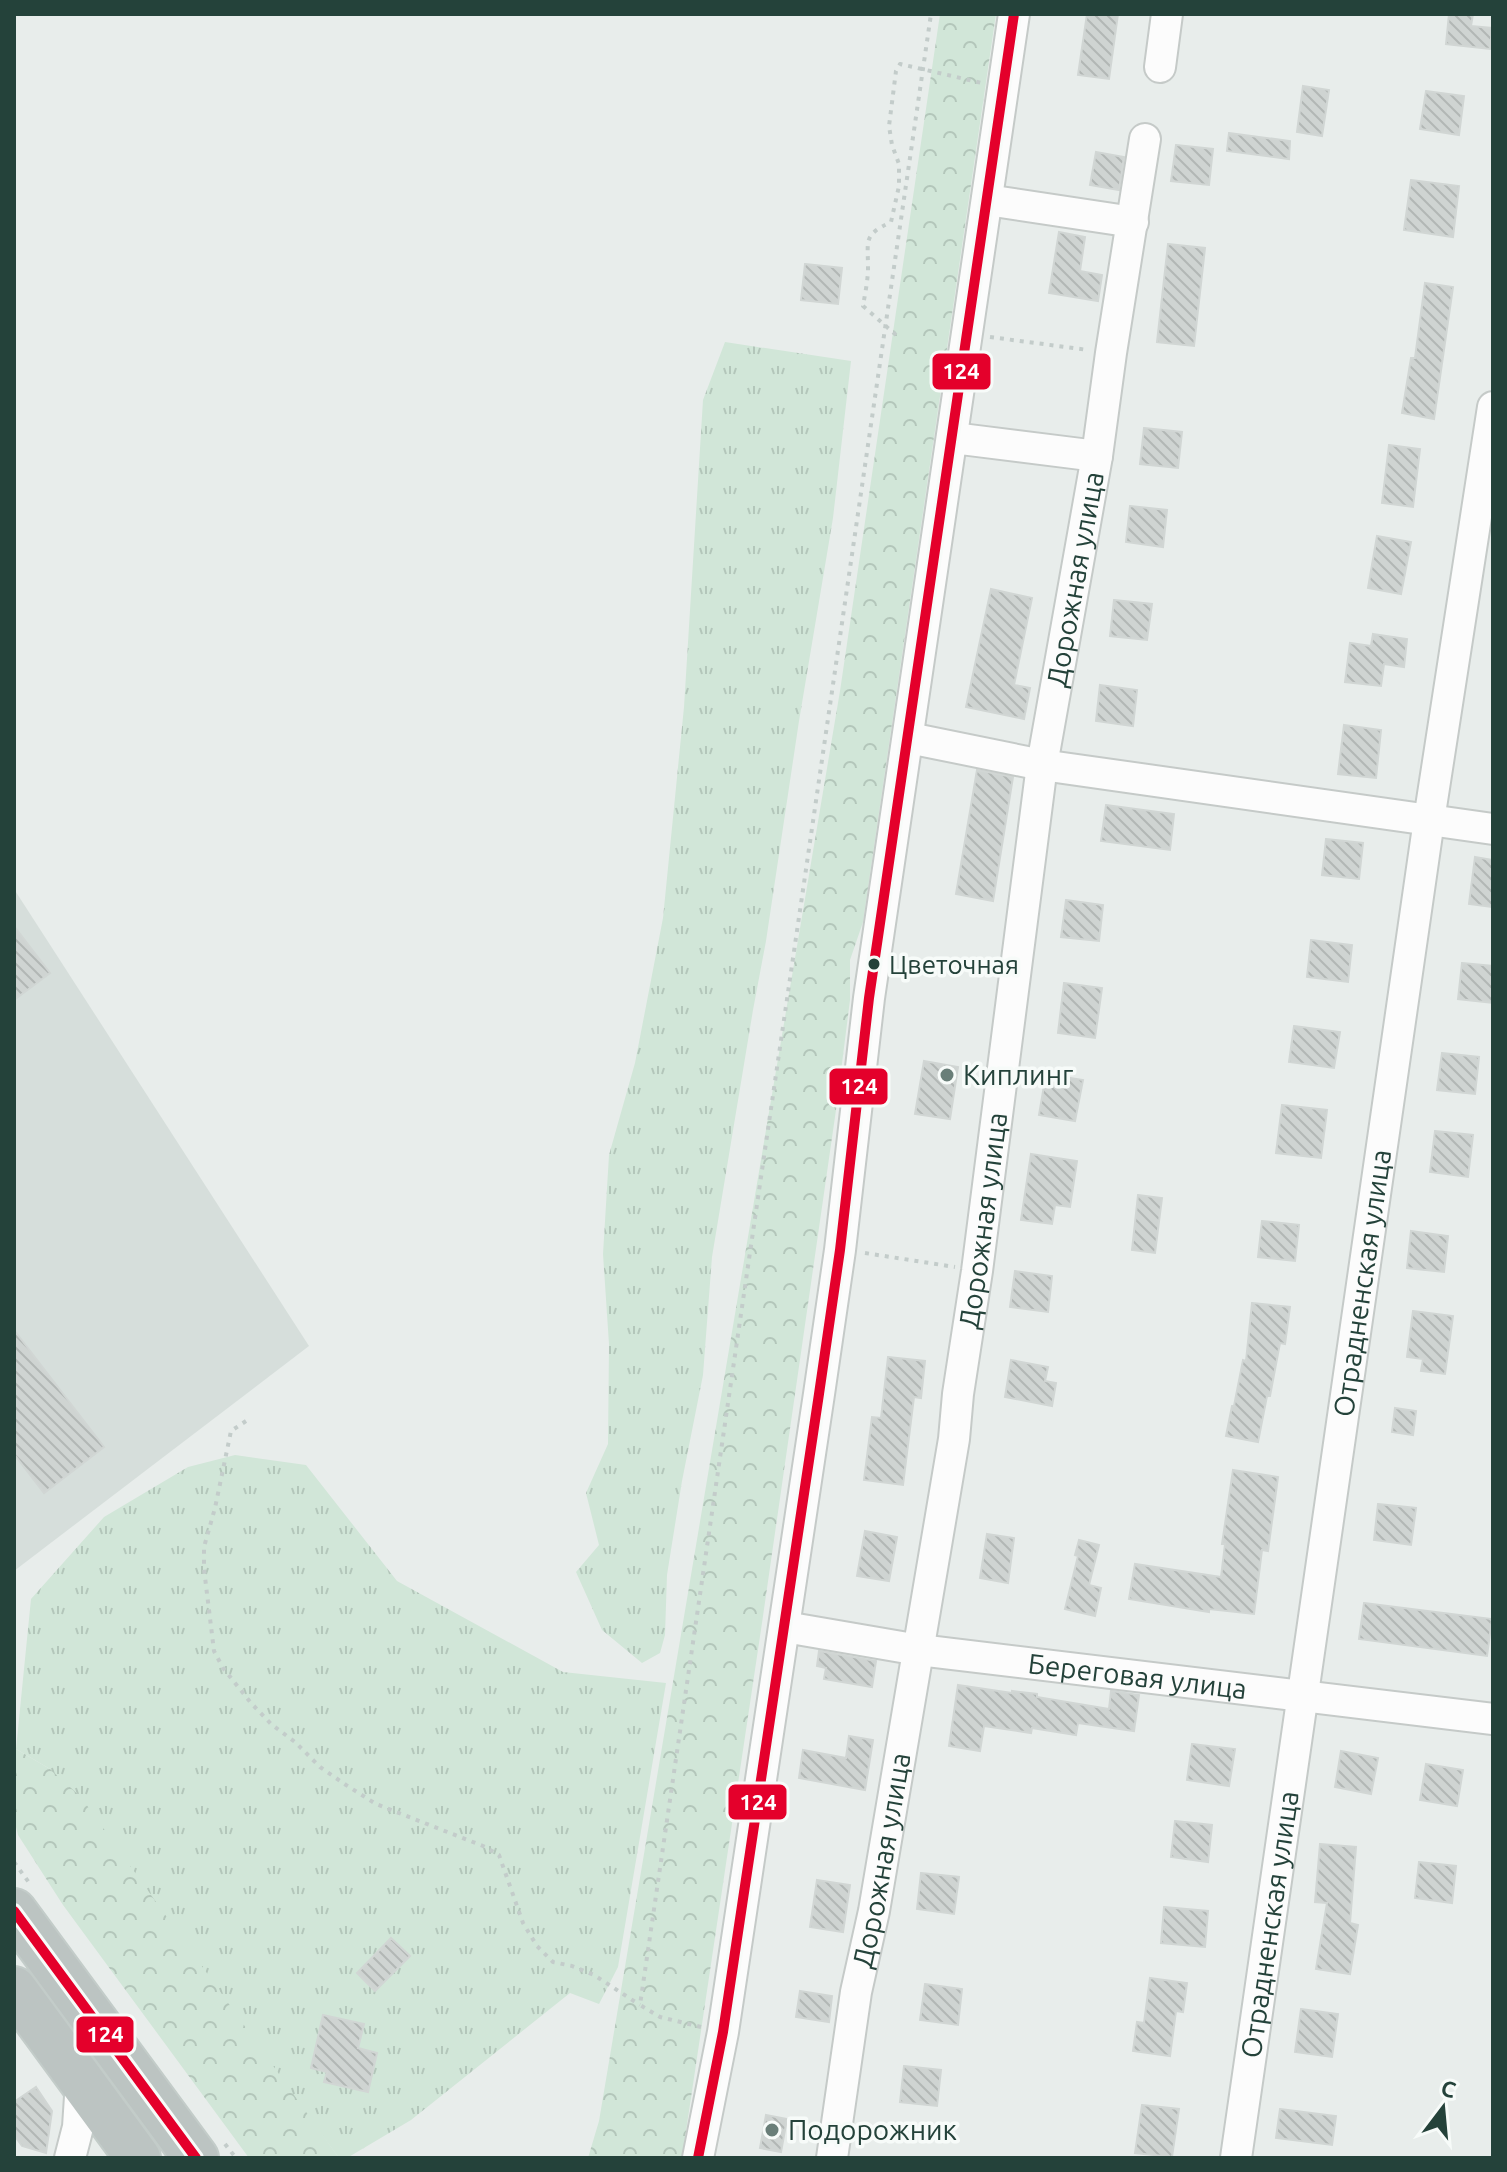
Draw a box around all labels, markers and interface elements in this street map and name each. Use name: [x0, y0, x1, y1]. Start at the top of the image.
line badge: 124: [931, 352, 992, 391]
text: 124: [942, 358, 980, 383]
street label: Дорожная улица: [1040, 469, 1109, 689]
place label: Цветочная: [889, 950, 1019, 979]
marker: Цветочная: [866, 956, 882, 972]
place label: Киплинг: [963, 1059, 1073, 1090]
marker: Киплинг: [938, 1066, 956, 1084]
line badge: 124: [828, 1067, 889, 1106]
text: 124: [840, 1073, 878, 1098]
street label: Дорожная улица: [952, 1110, 1012, 1331]
street label: Отрадненская улица: [1327, 1147, 1396, 1419]
street label: Береговая улица: [1026, 1647, 1249, 1704]
street label: Дорожная улица: [846, 1750, 916, 1971]
line badge: 124: [727, 1783, 788, 1821]
text: 124: [739, 1789, 777, 1814]
street label: Отрадненская улица: [1235, 1789, 1304, 2060]
line badge: 124: [75, 2015, 135, 2054]
text: 124: [86, 2021, 124, 2046]
north arrow: [1403, 2068, 1483, 2148]
text: С: [1438, 2074, 1459, 2102]
place label: Подорожник: [788, 2114, 957, 2145]
marker: Подорожник: [763, 2121, 781, 2139]

